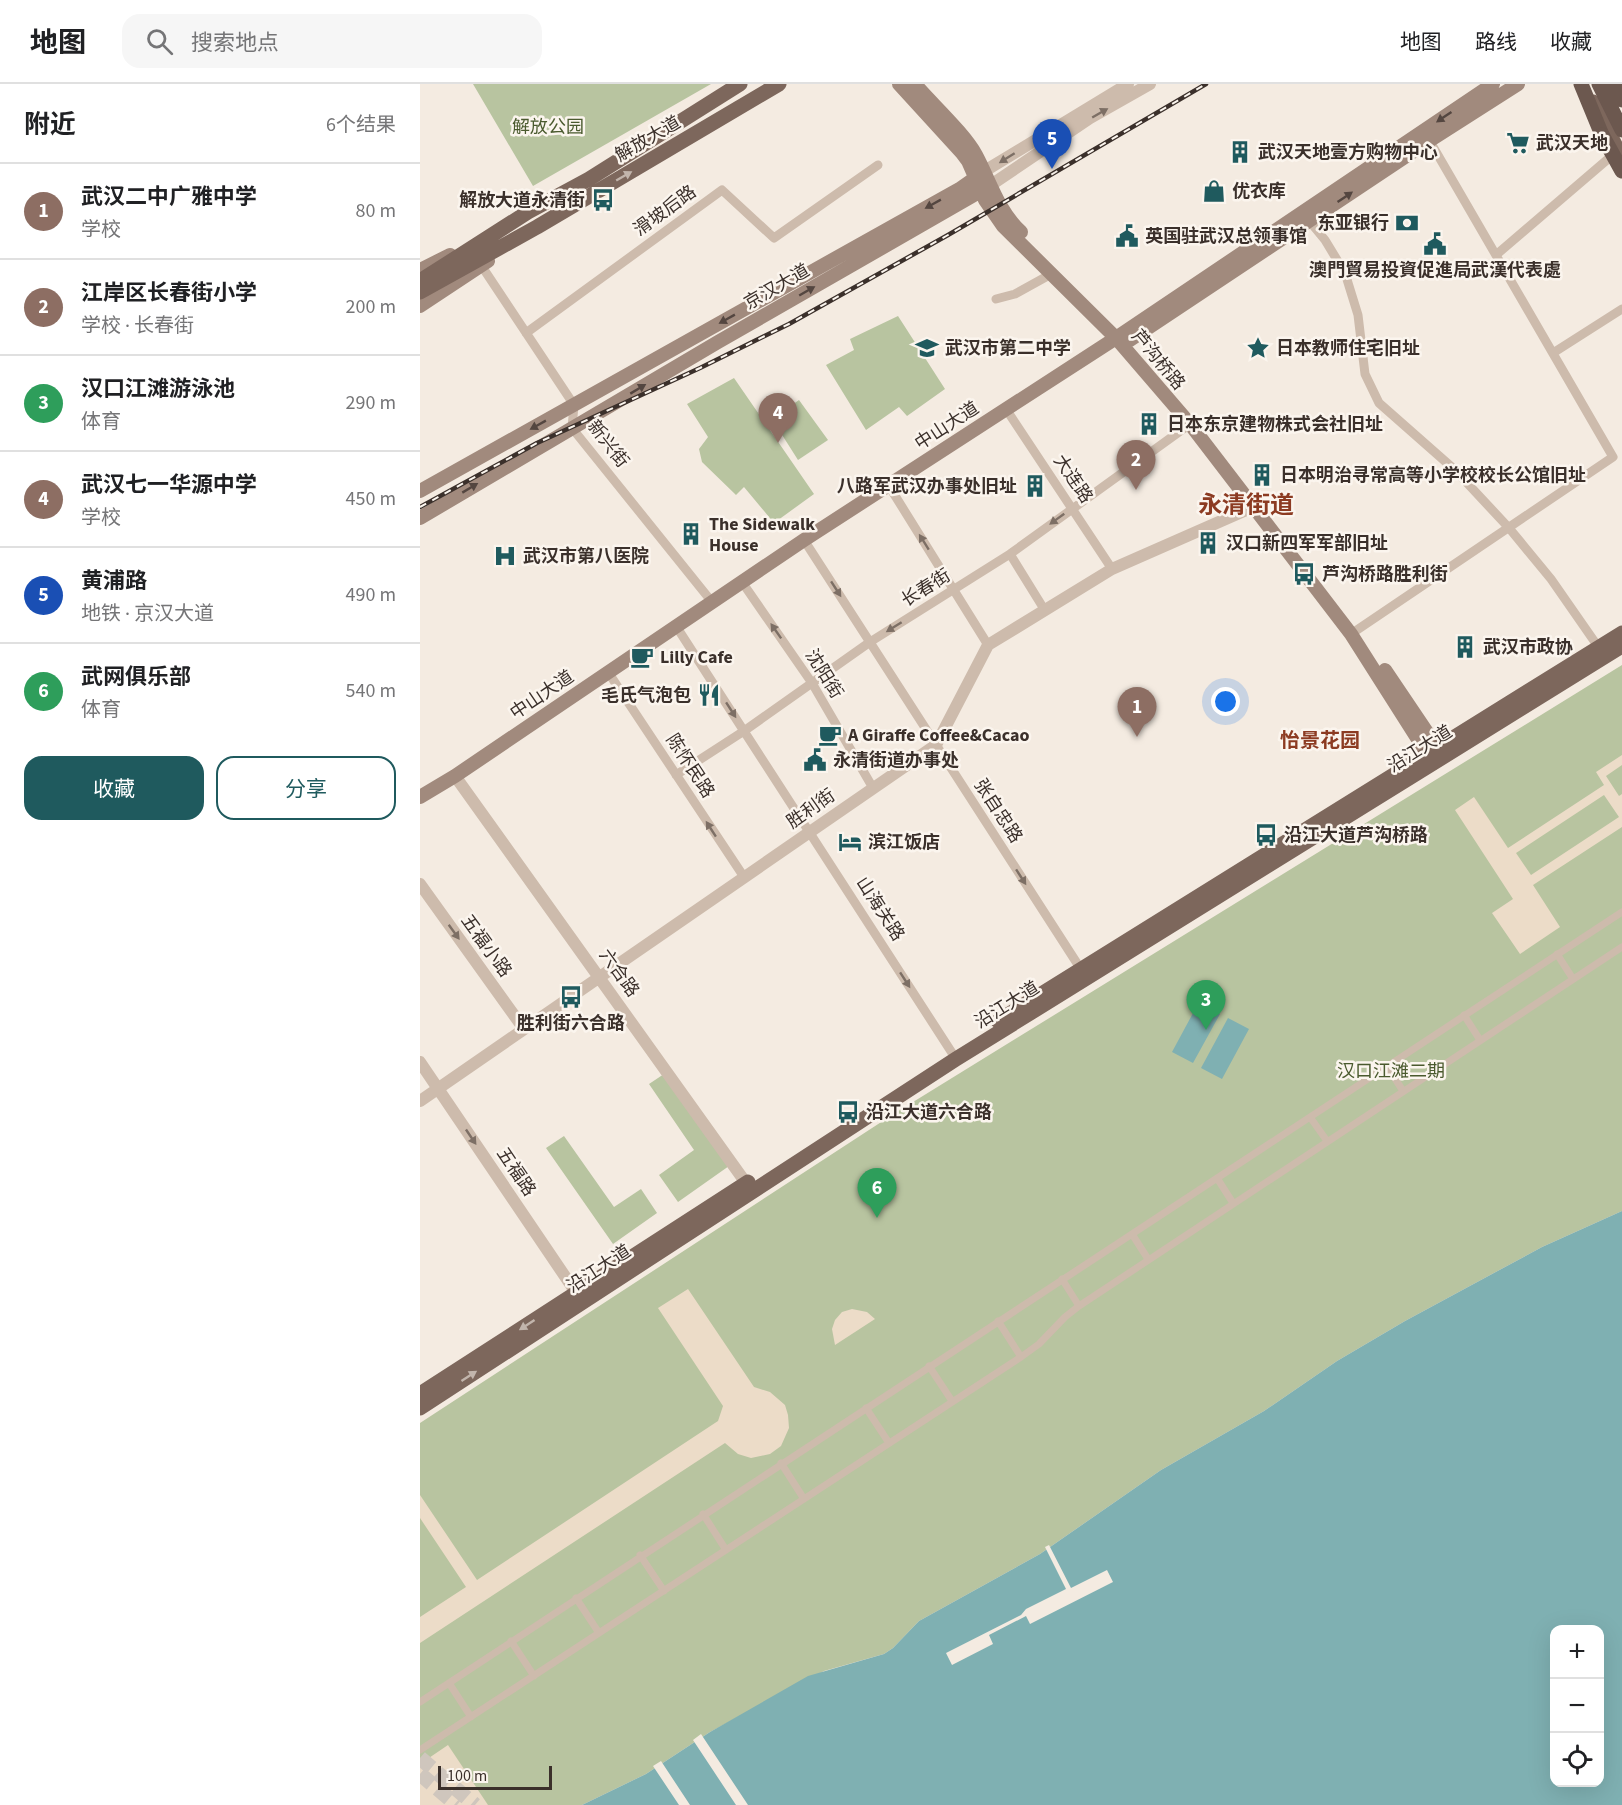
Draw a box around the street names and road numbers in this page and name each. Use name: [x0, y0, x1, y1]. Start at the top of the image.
street label: 解放大道: [611, 110, 685, 168]
street label: 滑坡后路: [629, 180, 701, 242]
street label: 京汉大道: [740, 258, 814, 316]
street label: 芦沟桥路: [1125, 324, 1191, 396]
street label: 中山大道: [910, 396, 984, 456]
street label: 新兴街: [582, 415, 634, 473]
street label: 大连路: [1048, 450, 1098, 508]
street label: 长春街: [896, 563, 956, 613]
street label: 沈阳街: [799, 644, 849, 704]
street label: 中山大道: [505, 665, 579, 725]
street label: 沿江大道: [1383, 719, 1457, 779]
street label: 陈怀民路: [660, 729, 720, 803]
street label: 张自忠路: [968, 774, 1028, 848]
street label: 胜利街: [782, 783, 840, 835]
street label: 山海关路: [850, 872, 910, 946]
street label: 五福小路: [455, 910, 517, 982]
street label: 六合路: [593, 944, 645, 1002]
street label: 沿江大道: [970, 975, 1044, 1035]
street label: 五福路: [491, 1143, 541, 1201]
street label: 沿江大道: [562, 1239, 636, 1299]

